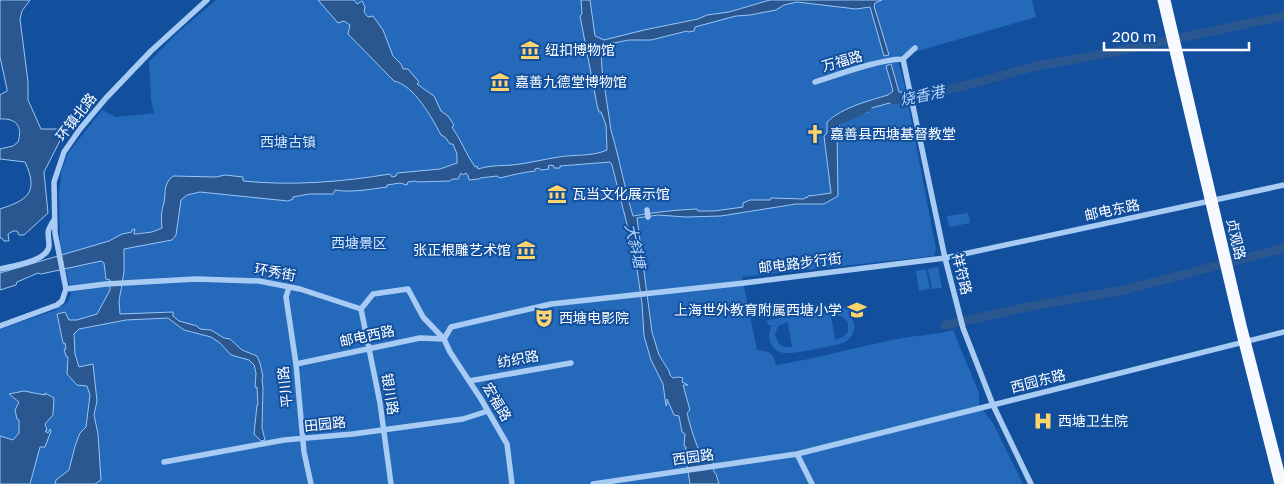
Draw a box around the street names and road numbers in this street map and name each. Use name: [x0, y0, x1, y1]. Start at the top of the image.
street label: 万福路: [819, 47, 864, 74]
street label: 环镇北路: [52, 89, 100, 144]
street label: 邮电东路: [1083, 195, 1141, 224]
street label: 贞观路: [1223, 217, 1249, 261]
street label: 邮电路步行街: [757, 249, 843, 276]
street label: 祥符路: [949, 251, 976, 296]
street label: 环秀街: [253, 259, 297, 284]
street label: 邮电西路: [338, 321, 396, 350]
street label: 纺织路: [496, 346, 540, 371]
street label: 平川路: [274, 365, 295, 409]
street label: 西园东路: [1009, 365, 1067, 396]
street label: 银川路: [379, 372, 402, 416]
street label: 宏福路: [479, 379, 516, 424]
street label: 田园路: [303, 413, 347, 434]
street label: 西园路: [671, 445, 715, 468]

